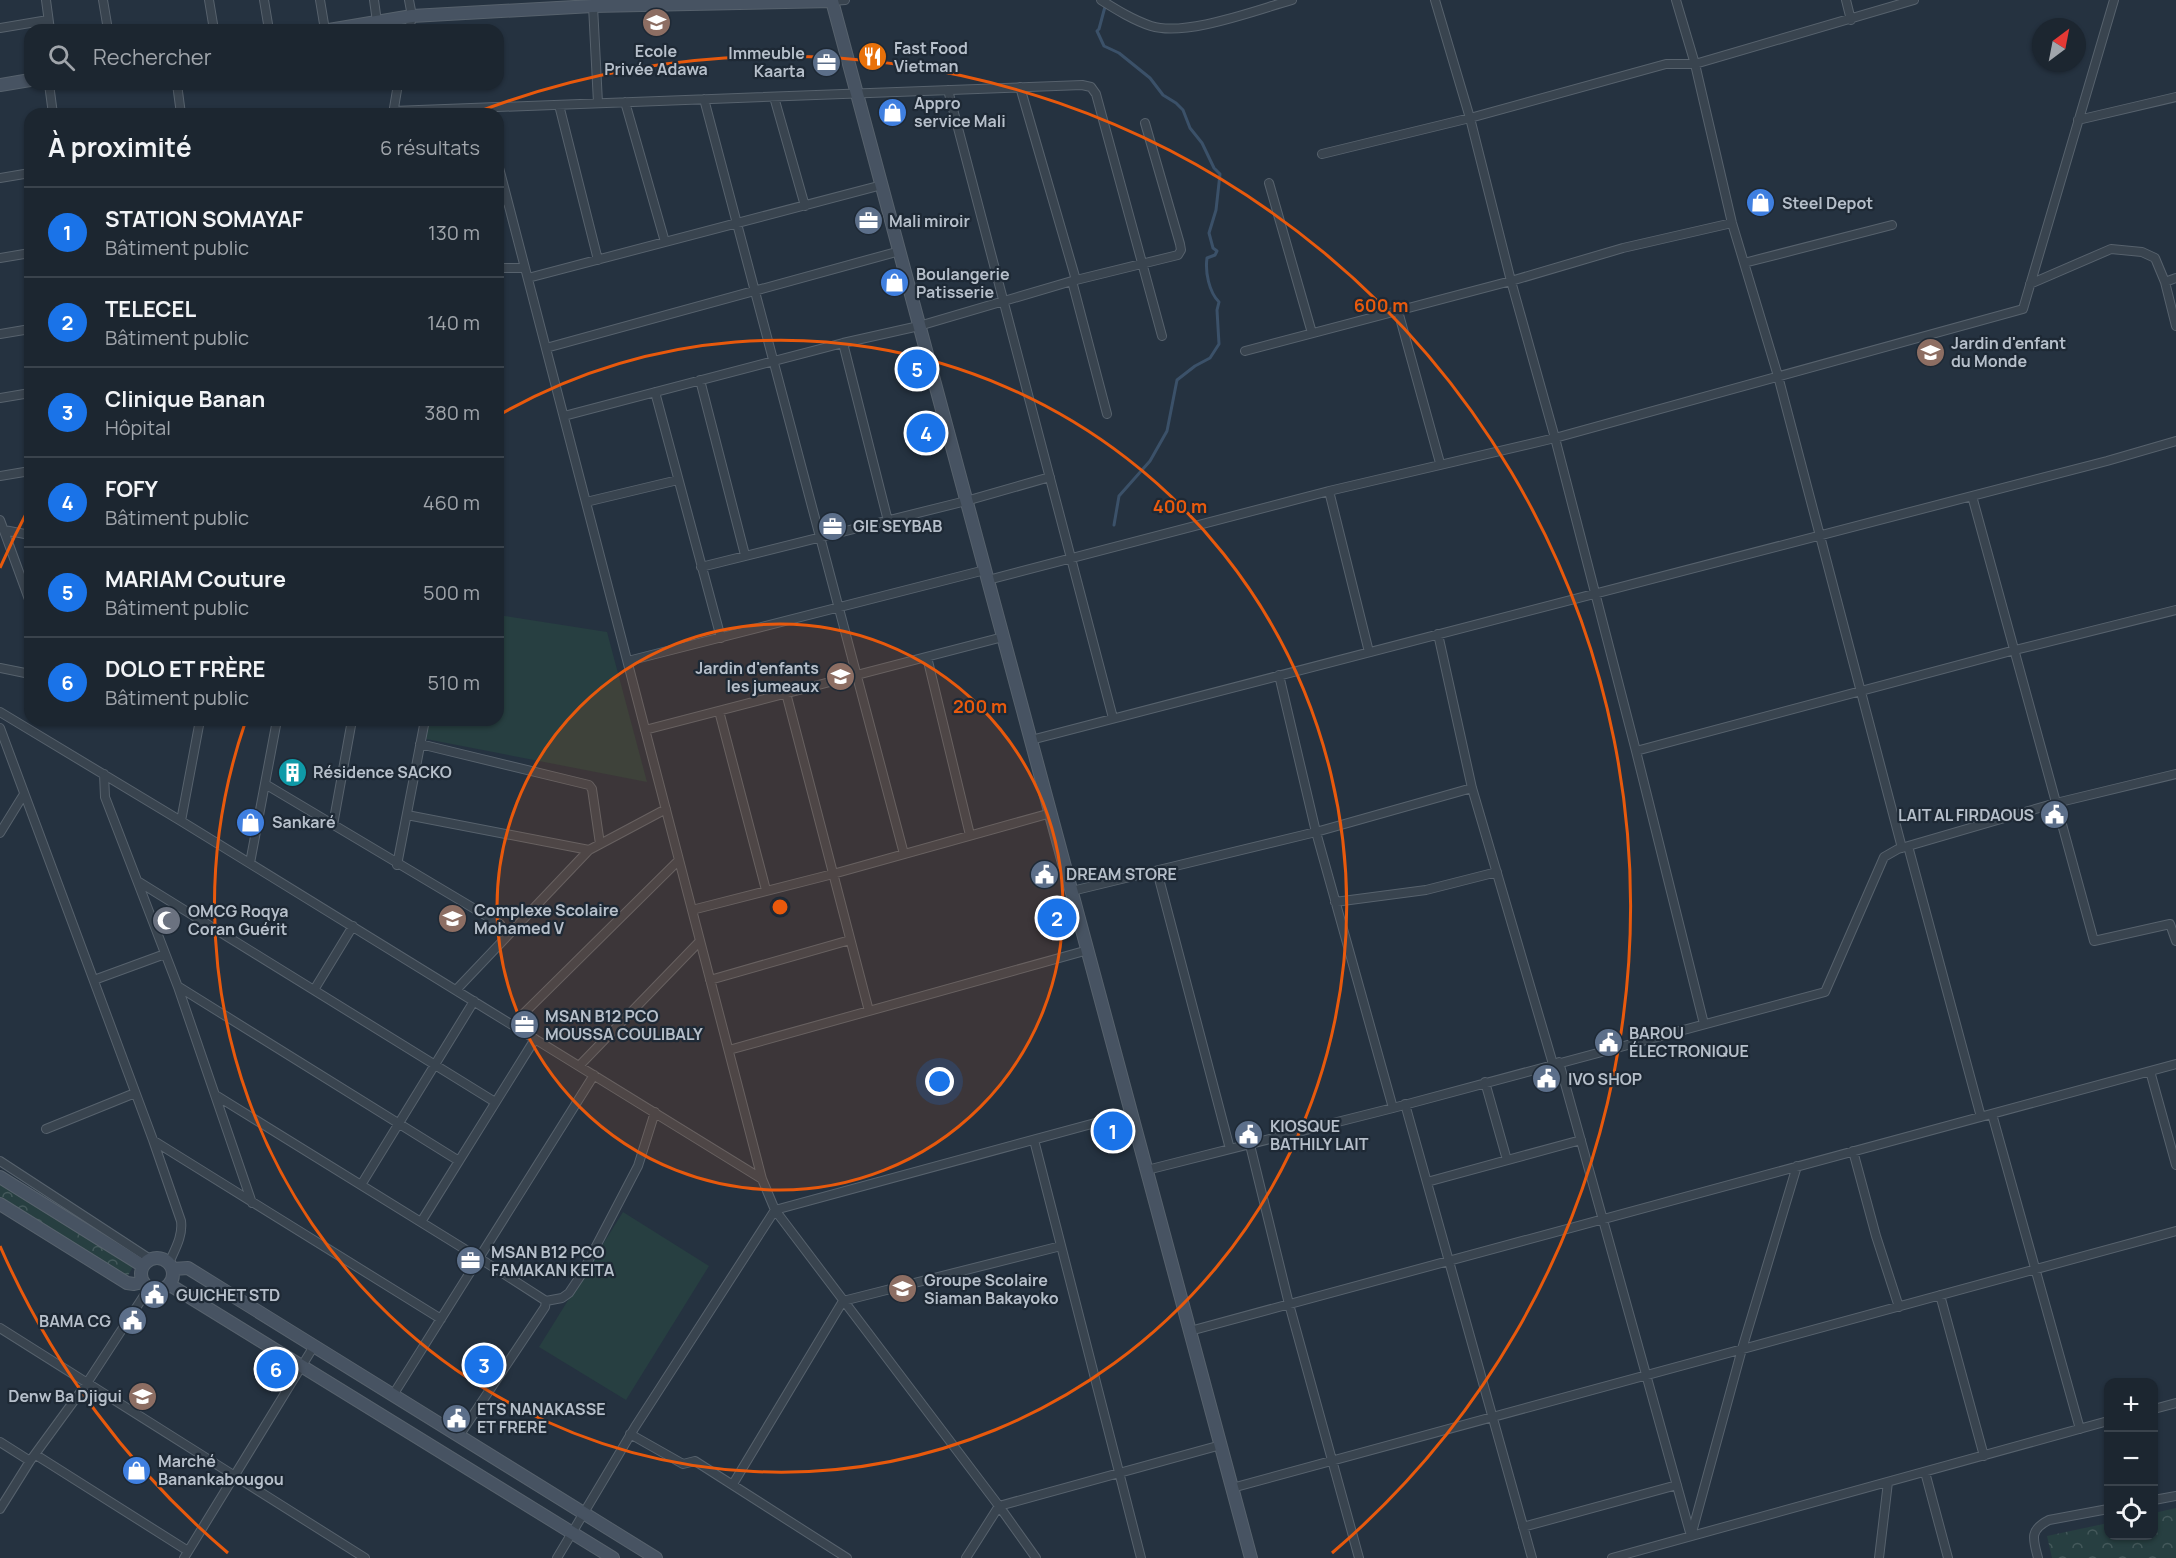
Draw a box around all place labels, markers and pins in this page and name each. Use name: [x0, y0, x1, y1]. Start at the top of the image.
school or university icon: Ecole Privée Adawa: [640, 7, 672, 39]
place label: Fast Food Vietman: [894, 37, 968, 77]
place label: Ecole Privée Adawa: [604, 40, 708, 80]
restaurant icon: Fast Food Vietman: [857, 41, 889, 73]
place label: Immeuble Kaarta: [728, 42, 805, 82]
office icon: Immeuble Kaarta: [810, 46, 842, 78]
place label: Appro service Mali: [914, 92, 1006, 132]
shop icon: Appro service Mali: [877, 96, 909, 128]
shop icon: Steel Depot: [1745, 187, 1777, 219]
place label: Steel Depot: [1782, 192, 1873, 214]
office icon: Mali miroir: [852, 205, 884, 237]
place label: Mali miroir: [889, 210, 970, 232]
place label: Boulangerie Patisserie: [916, 263, 1010, 303]
shop icon: Boulangerie Patisserie: [879, 267, 911, 299]
place label: Jardin d'enfant du Monde: [1951, 332, 2066, 372]
school or university icon: Jardin d'enfant du Monde: [1914, 336, 1946, 368]
pin: 5: [898, 346, 936, 392]
pin: 4: [906, 410, 946, 456]
office icon: GIE SEYBAB: [816, 510, 848, 542]
place label: GIE SEYBAB: [853, 515, 942, 537]
place label: Jardin d'enfants les jumeaux: [695, 657, 819, 697]
school or university icon: Jardin d'enfants les jumeaux: [824, 661, 856, 693]
building icon: Résidence SACKO: [276, 756, 308, 788]
place label: Résidence SACKO: [313, 761, 452, 783]
public building icon: LAIT AL FIRDAOUS: [2039, 799, 2071, 831]
place label: LAIT AL FIRDAOUS: [1898, 804, 2034, 826]
shop icon: Sankaré: [235, 806, 267, 838]
place label: Sankaré: [272, 811, 336, 833]
public building icon: DREAM STORE: [1029, 858, 1061, 890]
place label: DREAM STORE: [1066, 863, 1177, 885]
pin: 2: [1038, 896, 1076, 940]
centre of rings: [770, 897, 790, 917]
place label: Complexe Scolaire Mohamed V: [474, 899, 619, 939]
place label: OMCG Roqya Coran Guérit: [188, 900, 289, 940]
school or university icon: Complexe Scolaire Mohamed V: [437, 903, 469, 935]
mosque icon: OMCG Roqya Coran Guérit: [151, 904, 183, 936]
place label: MSAN B12 PCO MOUSSA COULIBALY: [545, 1005, 703, 1045]
office icon: MSAN B12 PCO MOUSSA COULIBALY: [508, 1009, 540, 1041]
place label: BAROU ÉLECTRONIQUE: [1629, 1022, 1749, 1062]
public building icon: BAROU ÉLECTRONIQUE: [1592, 1026, 1624, 1058]
public building icon: IVO SHOP: [1531, 1063, 1563, 1095]
place label: IVO SHOP: [1568, 1068, 1642, 1090]
pin: 1: [1094, 1108, 1132, 1154]
place label: KIOSQUE BATHILY LAIT: [1270, 1115, 1369, 1155]
public building icon: KIOSQUE BATHILY LAIT: [1233, 1119, 1265, 1151]
place label: MSAN B12 PCO FAMAKAN KEITA: [491, 1241, 615, 1281]
office icon: MSAN B12 PCO FAMAKAN KEITA: [454, 1245, 486, 1277]
place label: Groupe Scolaire Siaman Bakayoko: [924, 1269, 1059, 1309]
school or university icon: Groupe Scolaire Siaman Bakayoko: [887, 1273, 919, 1305]
public building icon: GUICHET STD: [139, 1279, 171, 1311]
place label: GUICHET STD: [176, 1284, 280, 1306]
public building icon: BAMA CG: [116, 1305, 148, 1337]
place label: BAMA CG: [39, 1310, 111, 1332]
pin: 3: [464, 1342, 504, 1388]
pin: 6: [256, 1346, 296, 1392]
school or university icon: Denw Ba Djigui: [127, 1380, 159, 1412]
place label: Denw Ba Djigui: [8, 1385, 122, 1407]
place label: ETS NANAKASSE ET FRERE: [477, 1398, 606, 1438]
public building icon: ETS NANAKASSE ET FRERE: [440, 1402, 472, 1434]
place label: Marché Banankabougou: [158, 1450, 284, 1490]
shop icon: Marché Banankabougou: [121, 1454, 153, 1486]

